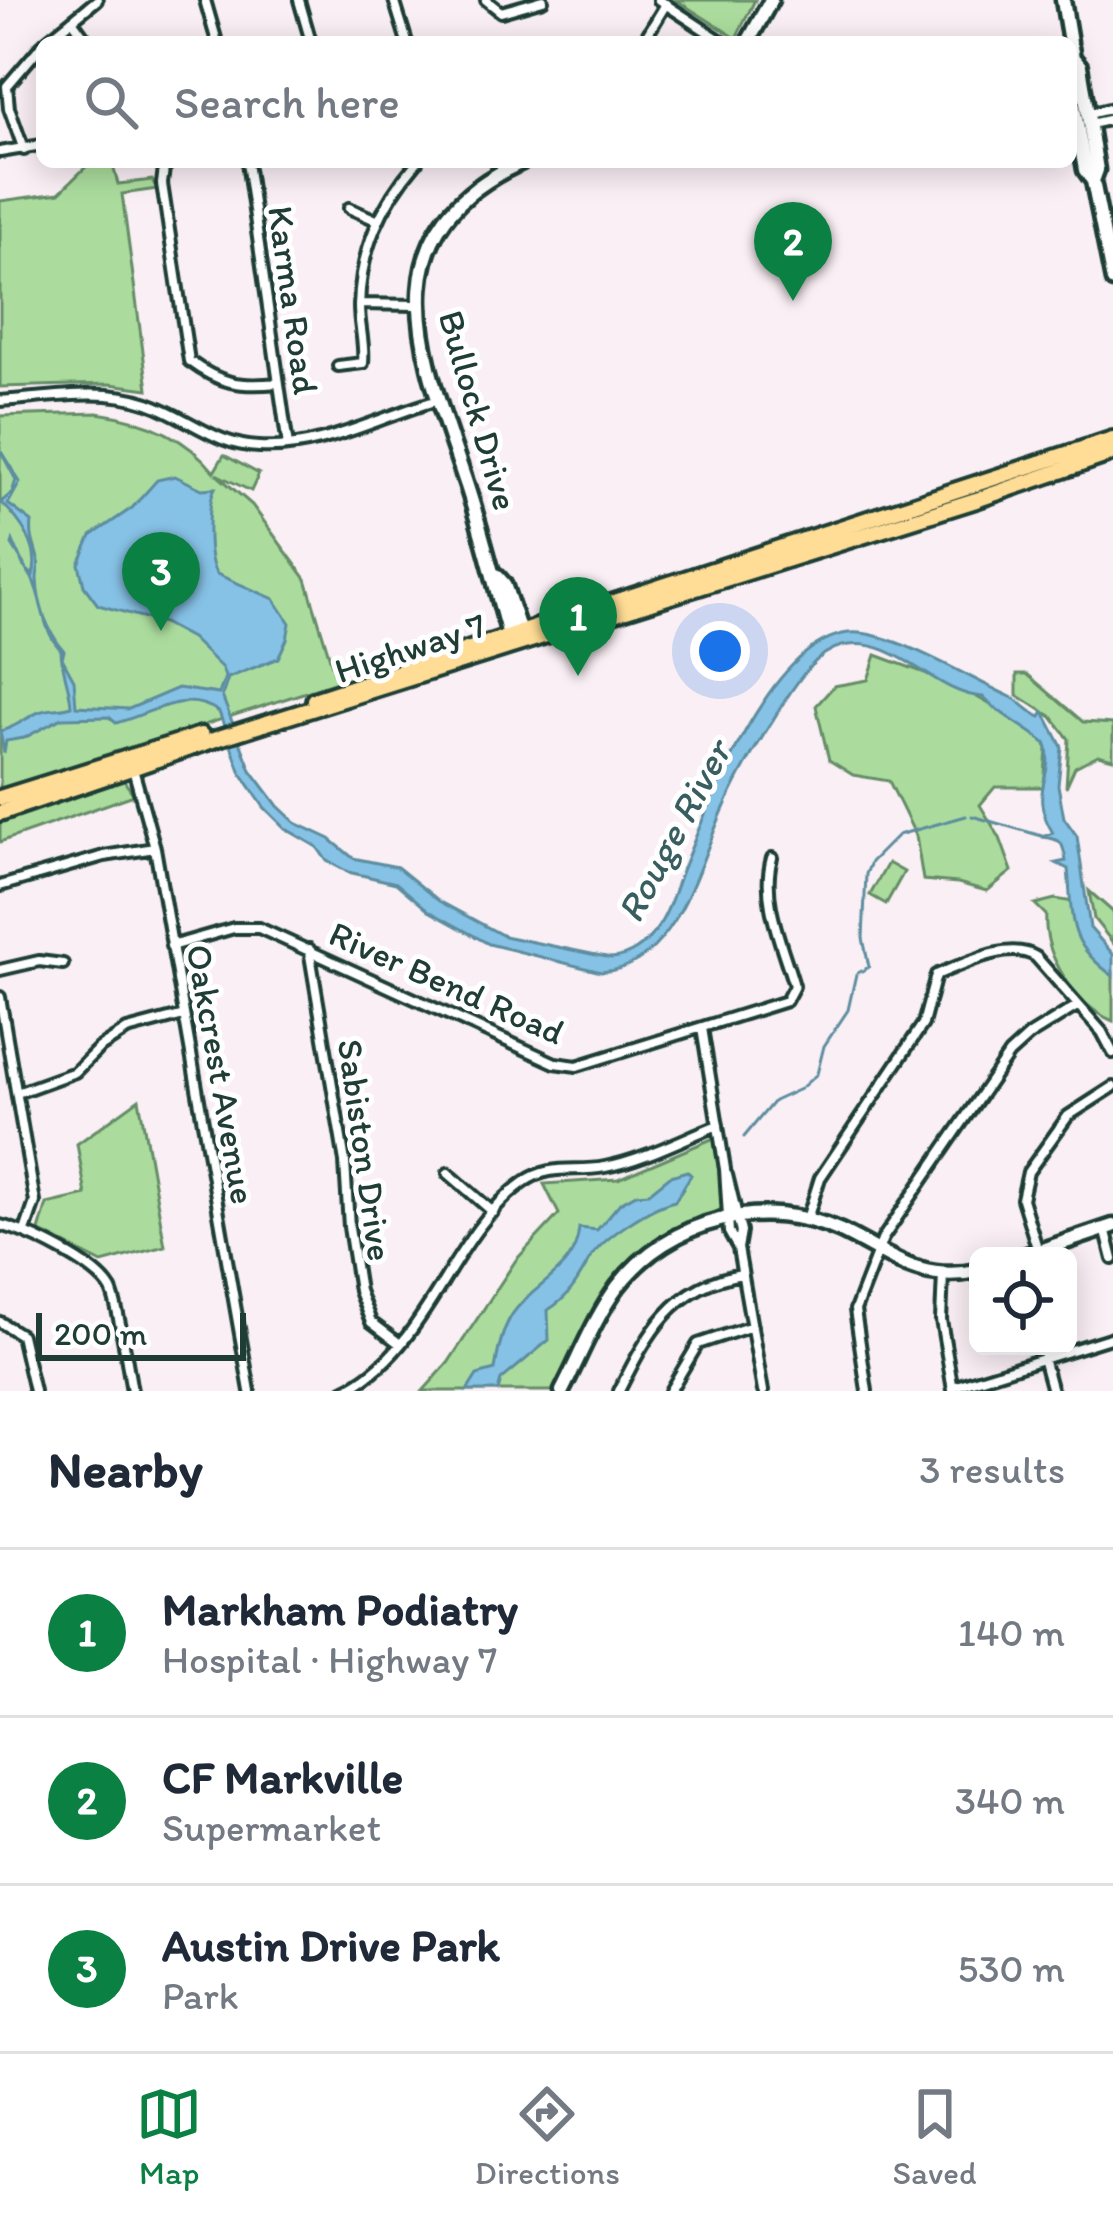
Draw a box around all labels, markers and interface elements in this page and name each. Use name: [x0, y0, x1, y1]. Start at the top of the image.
search box: [36, 36, 1077, 168]
icon: search: [78, 69, 144, 135]
text: Search here: [174, 75, 400, 129]
pin: 2: [754, 202, 832, 301]
street label: Karma Road: [259, 203, 328, 397]
street label: Bullock Drive: [429, 305, 528, 515]
pin: 3: [122, 532, 200, 631]
pin: 1: [539, 577, 617, 676]
street label: Highway 7: [329, 603, 491, 692]
your location: [690, 621, 750, 681]
water label: Rouge River: [606, 729, 743, 930]
street label: River Bend Road: [323, 911, 571, 1053]
street label: Oakcrest Avenue: [178, 941, 266, 1207]
street label: Sabiston Drive: [329, 1036, 402, 1264]
map controls: [969, 1247, 1077, 1355]
button: locate: [969, 1247, 1077, 1355]
scale bar: [36, 1307, 246, 1360]
text: 200 m: [54, 1314, 147, 1353]
text: Nearby: [48, 1439, 203, 1500]
text: 3 results: [919, 1446, 1065, 1493]
text: Markham Podiatry: [162, 1582, 518, 1636]
text: 1: [78, 1609, 96, 1656]
text: 140 m: [958, 1609, 1065, 1656]
text: Hospital · Highway 7: [162, 1636, 497, 1683]
text: CF Markville: [162, 1750, 403, 1804]
text: 2: [77, 1777, 97, 1824]
text: 340 m: [955, 1777, 1065, 1824]
text: Supermarket: [162, 1804, 381, 1851]
text: Austin Drive Park: [162, 1918, 500, 1972]
text: 3: [76, 1945, 98, 1992]
text: 530 m: [958, 1945, 1065, 1992]
text: Park: [162, 1972, 239, 2019]
tab: Map: [136, 2081, 202, 2192]
tab: Directions: [475, 2081, 620, 2192]
tab: Saved: [893, 2081, 977, 2192]

